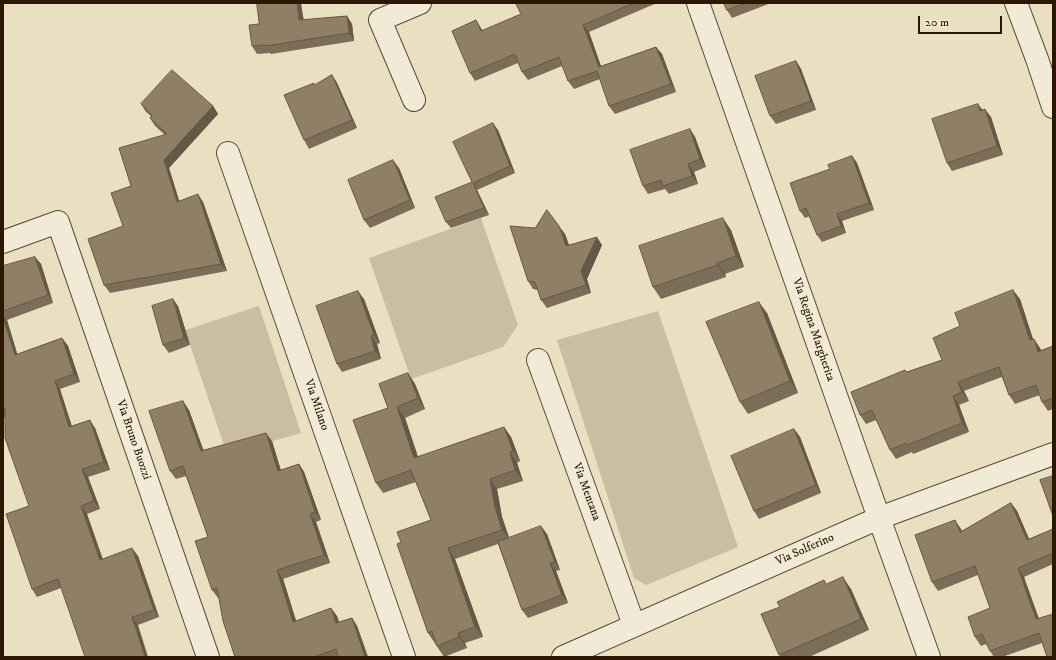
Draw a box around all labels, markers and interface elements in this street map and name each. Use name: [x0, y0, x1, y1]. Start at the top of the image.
scale bar: [920, 8, 1004, 34]
text: 20 m: [925, 15, 949, 30]
street label: Via Regina Margherita: [789, 277, 837, 383]
street label: Via Milano: [301, 378, 331, 432]
street label: Via Bruno Buozzi: [113, 398, 153, 482]
street label: Via Mentana: [569, 461, 603, 523]
street label: Via Solferino: [774, 531, 836, 569]

